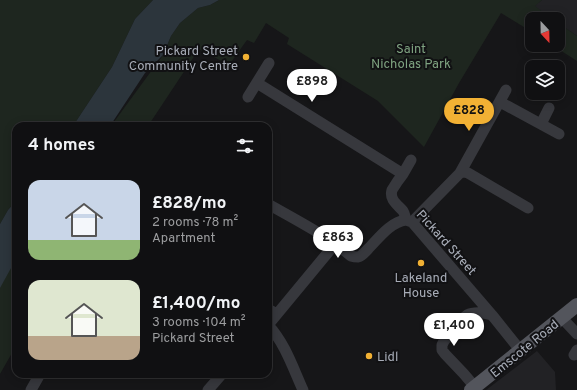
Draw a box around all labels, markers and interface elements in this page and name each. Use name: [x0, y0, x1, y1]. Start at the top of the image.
north arrow: [525, 12, 565, 52]
map controls: [525, 12, 565, 100]
park label: Saint Nicholas Park: [371, 42, 451, 73]
place label: Pickard Street Community Centre: [129, 44, 238, 75]
marker: Pickard Street Community Centre: [241, 52, 251, 62]
button: layers: [525, 60, 565, 100]
pin: £898: [288, 69, 336, 103]
text: £898: [296, 74, 328, 90]
pin: £828: [445, 98, 493, 132]
text: £828: [453, 103, 485, 119]
text: 4 homes: [28, 135, 95, 157]
icon: filters: [234, 135, 256, 157]
text: £828/mo: [152, 193, 226, 215]
icon: home: [60, 196, 108, 244]
street label: Pickard Street: [412, 207, 479, 279]
text: 2 rooms · 78 m²: [152, 215, 238, 231]
pin: £863: [314, 225, 362, 259]
text: £863: [322, 230, 354, 246]
text: Apartment: [152, 231, 215, 247]
marker: Lakeland House: [416, 258, 426, 268]
place label: Lakeland House: [395, 271, 447, 302]
text: £1,400/mo: [152, 293, 240, 315]
icon: home: [60, 296, 108, 344]
pin: £1,400: [421, 313, 487, 347]
text: 3 rooms · 104 m²: [152, 315, 246, 331]
street label: Emscote Road: [488, 317, 563, 382]
text: £1,400: [433, 318, 475, 334]
text: Pickard Street: [152, 331, 234, 347]
place label: Lidl: [377, 350, 398, 366]
marker: Lidl: [364, 351, 374, 361]

